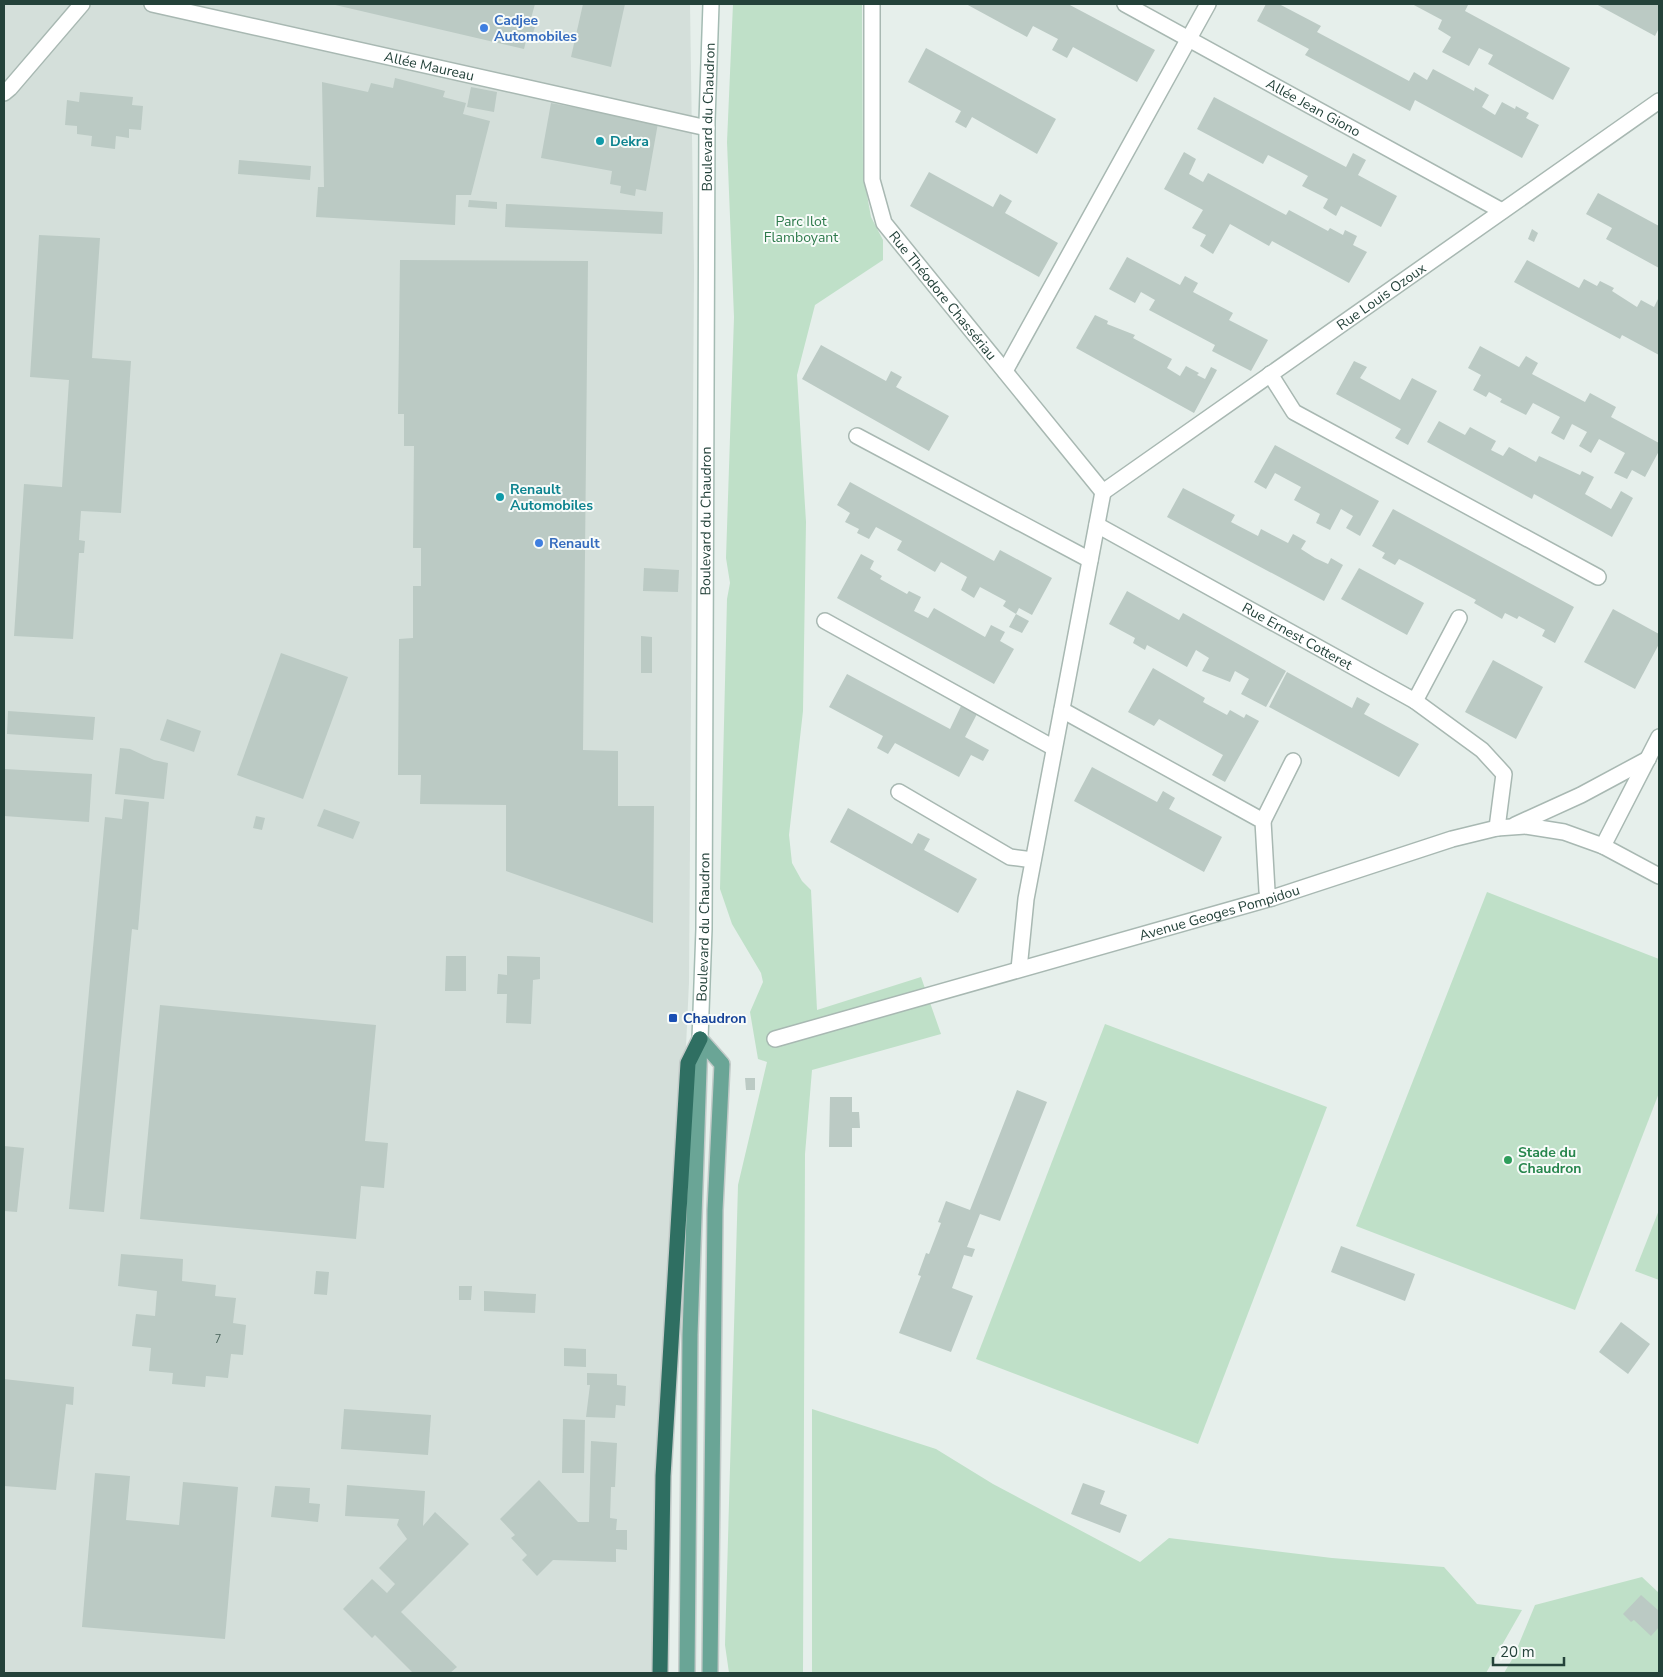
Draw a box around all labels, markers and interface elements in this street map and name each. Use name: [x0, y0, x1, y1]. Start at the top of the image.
place label: Cadjee Automobiles: [494, 11, 577, 46]
marker: Cadjee Automobiles: [478, 22, 490, 34]
street label: Boulevard du Chaudron: [698, 42, 720, 192]
street label: Allée Maureau: [382, 47, 476, 86]
street label: Allée Jean Giono: [1263, 74, 1364, 142]
place label: Dekra: [610, 132, 649, 151]
marker: Dekra: [594, 135, 606, 147]
park label: Parc Ilot Flamboyant: [764, 212, 838, 247]
street label: Rue Théodore Chassériau: [884, 227, 1001, 364]
street label: Rue Louis Ozoux: [1333, 258, 1430, 335]
street label: Boulevard du Chaudron: [696, 447, 716, 596]
place label: Renault Automobiles: [510, 480, 593, 515]
marker: Renault Automobiles: [494, 491, 506, 503]
place label: Renault: [549, 534, 600, 553]
marker: Renault: [533, 537, 545, 549]
street label: Rue Ernest Cotteret: [1239, 598, 1356, 674]
street label: Boulevard du Chaudron: [692, 853, 714, 1002]
street label: Avenue Geoges Pompidou: [1137, 881, 1302, 945]
place label: Chaudron: [683, 1009, 747, 1028]
marker: Chaudron: [667, 1012, 679, 1024]
place label: Stade du Chaudron: [1518, 1143, 1582, 1178]
marker: Stade du Chaudron: [1502, 1154, 1514, 1166]
house number: 7: [215, 1332, 221, 1347]
scale bar: [1493, 1634, 1564, 1666]
text: 20 m: [1500, 1642, 1535, 1662]

